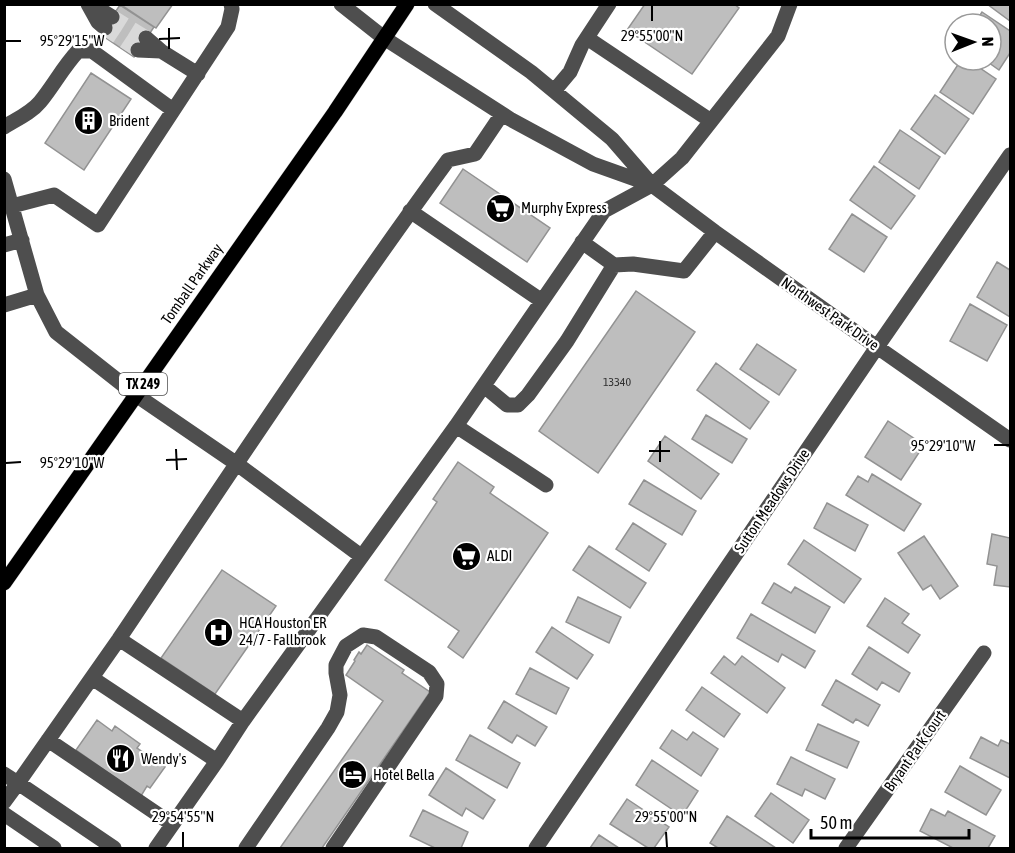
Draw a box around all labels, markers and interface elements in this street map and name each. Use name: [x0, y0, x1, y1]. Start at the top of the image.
north arrow: [943, 12, 1003, 72]
text: 29°55'00"N: [621, 27, 683, 44]
text: 95°29'15"W: [40, 32, 104, 49]
text: N: [979, 37, 997, 47]
building icon: Brident: [72, 105, 104, 137]
place label: Brident: [109, 112, 150, 129]
supermarket icon: Murphy Express: [484, 192, 516, 224]
place label: Murphy Express: [521, 199, 607, 216]
street label: Tomball Parkway: [157, 240, 226, 327]
street label: Northwest Park Drive: [778, 274, 883, 354]
road number: TX 249: [119, 373, 167, 395]
house number: 13340: [603, 375, 631, 389]
text: 95°29'10"W: [911, 437, 975, 454]
street label: Sutton Meadows Drive: [731, 445, 813, 556]
text: 95°29'10"W: [40, 454, 104, 471]
supermarket icon: ALDI: [450, 540, 482, 572]
place label: ALDI: [487, 547, 512, 564]
place label: HCA Houston ER 24/7 - Fallbrook: [239, 614, 327, 648]
hospital icon: HCA Houston ER 24/7 - Fallbrook: [202, 616, 234, 648]
street label: Bryant Park Court: [880, 707, 949, 794]
restaurant icon: Wendy's: [104, 743, 136, 775]
place label: Wendy's: [141, 750, 187, 767]
hotel icon: Hotel Bella: [336, 759, 368, 791]
place label: Hotel Bella: [373, 766, 435, 783]
scale bar: [811, 802, 968, 840]
text: 29°54'55"N: [152, 808, 214, 825]
text: 29°55'00"N: [635, 808, 697, 825]
text: 50 m: [820, 812, 852, 833]

